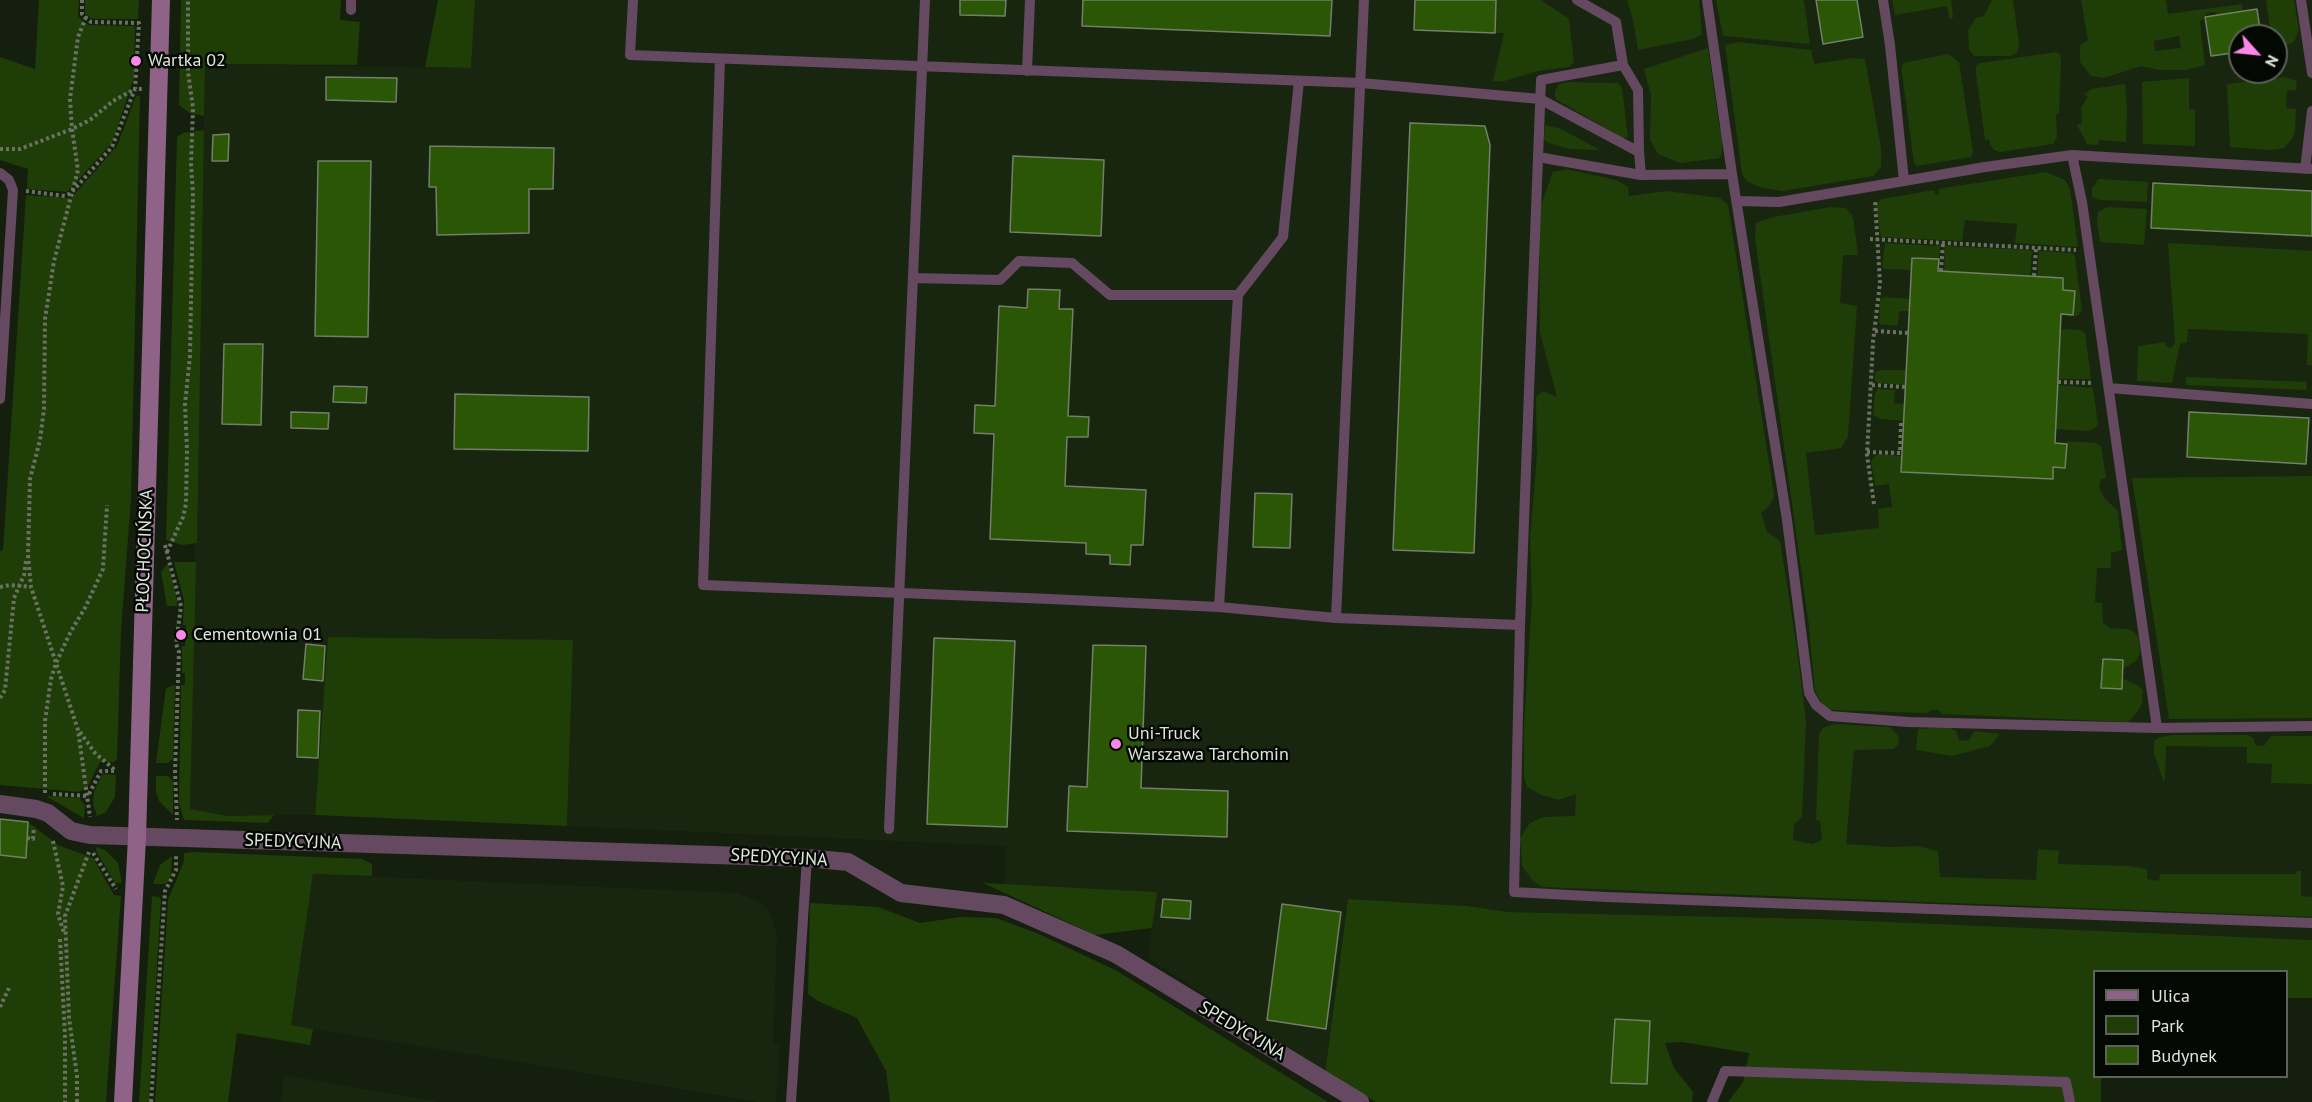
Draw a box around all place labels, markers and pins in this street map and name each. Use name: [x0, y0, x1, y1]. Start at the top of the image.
place label: Wartka 02: [148, 50, 226, 72]
marker: Wartka 02: [129, 54, 143, 68]
place label: Cementownia 01: [193, 624, 322, 646]
marker: Cementownia 01: [174, 628, 188, 642]
place label: Uni-Truck Warszawa Tarchomin: [1128, 723, 1289, 766]
marker: Uni-Truck Warszawa Tarchomin: [1109, 737, 1123, 751]

